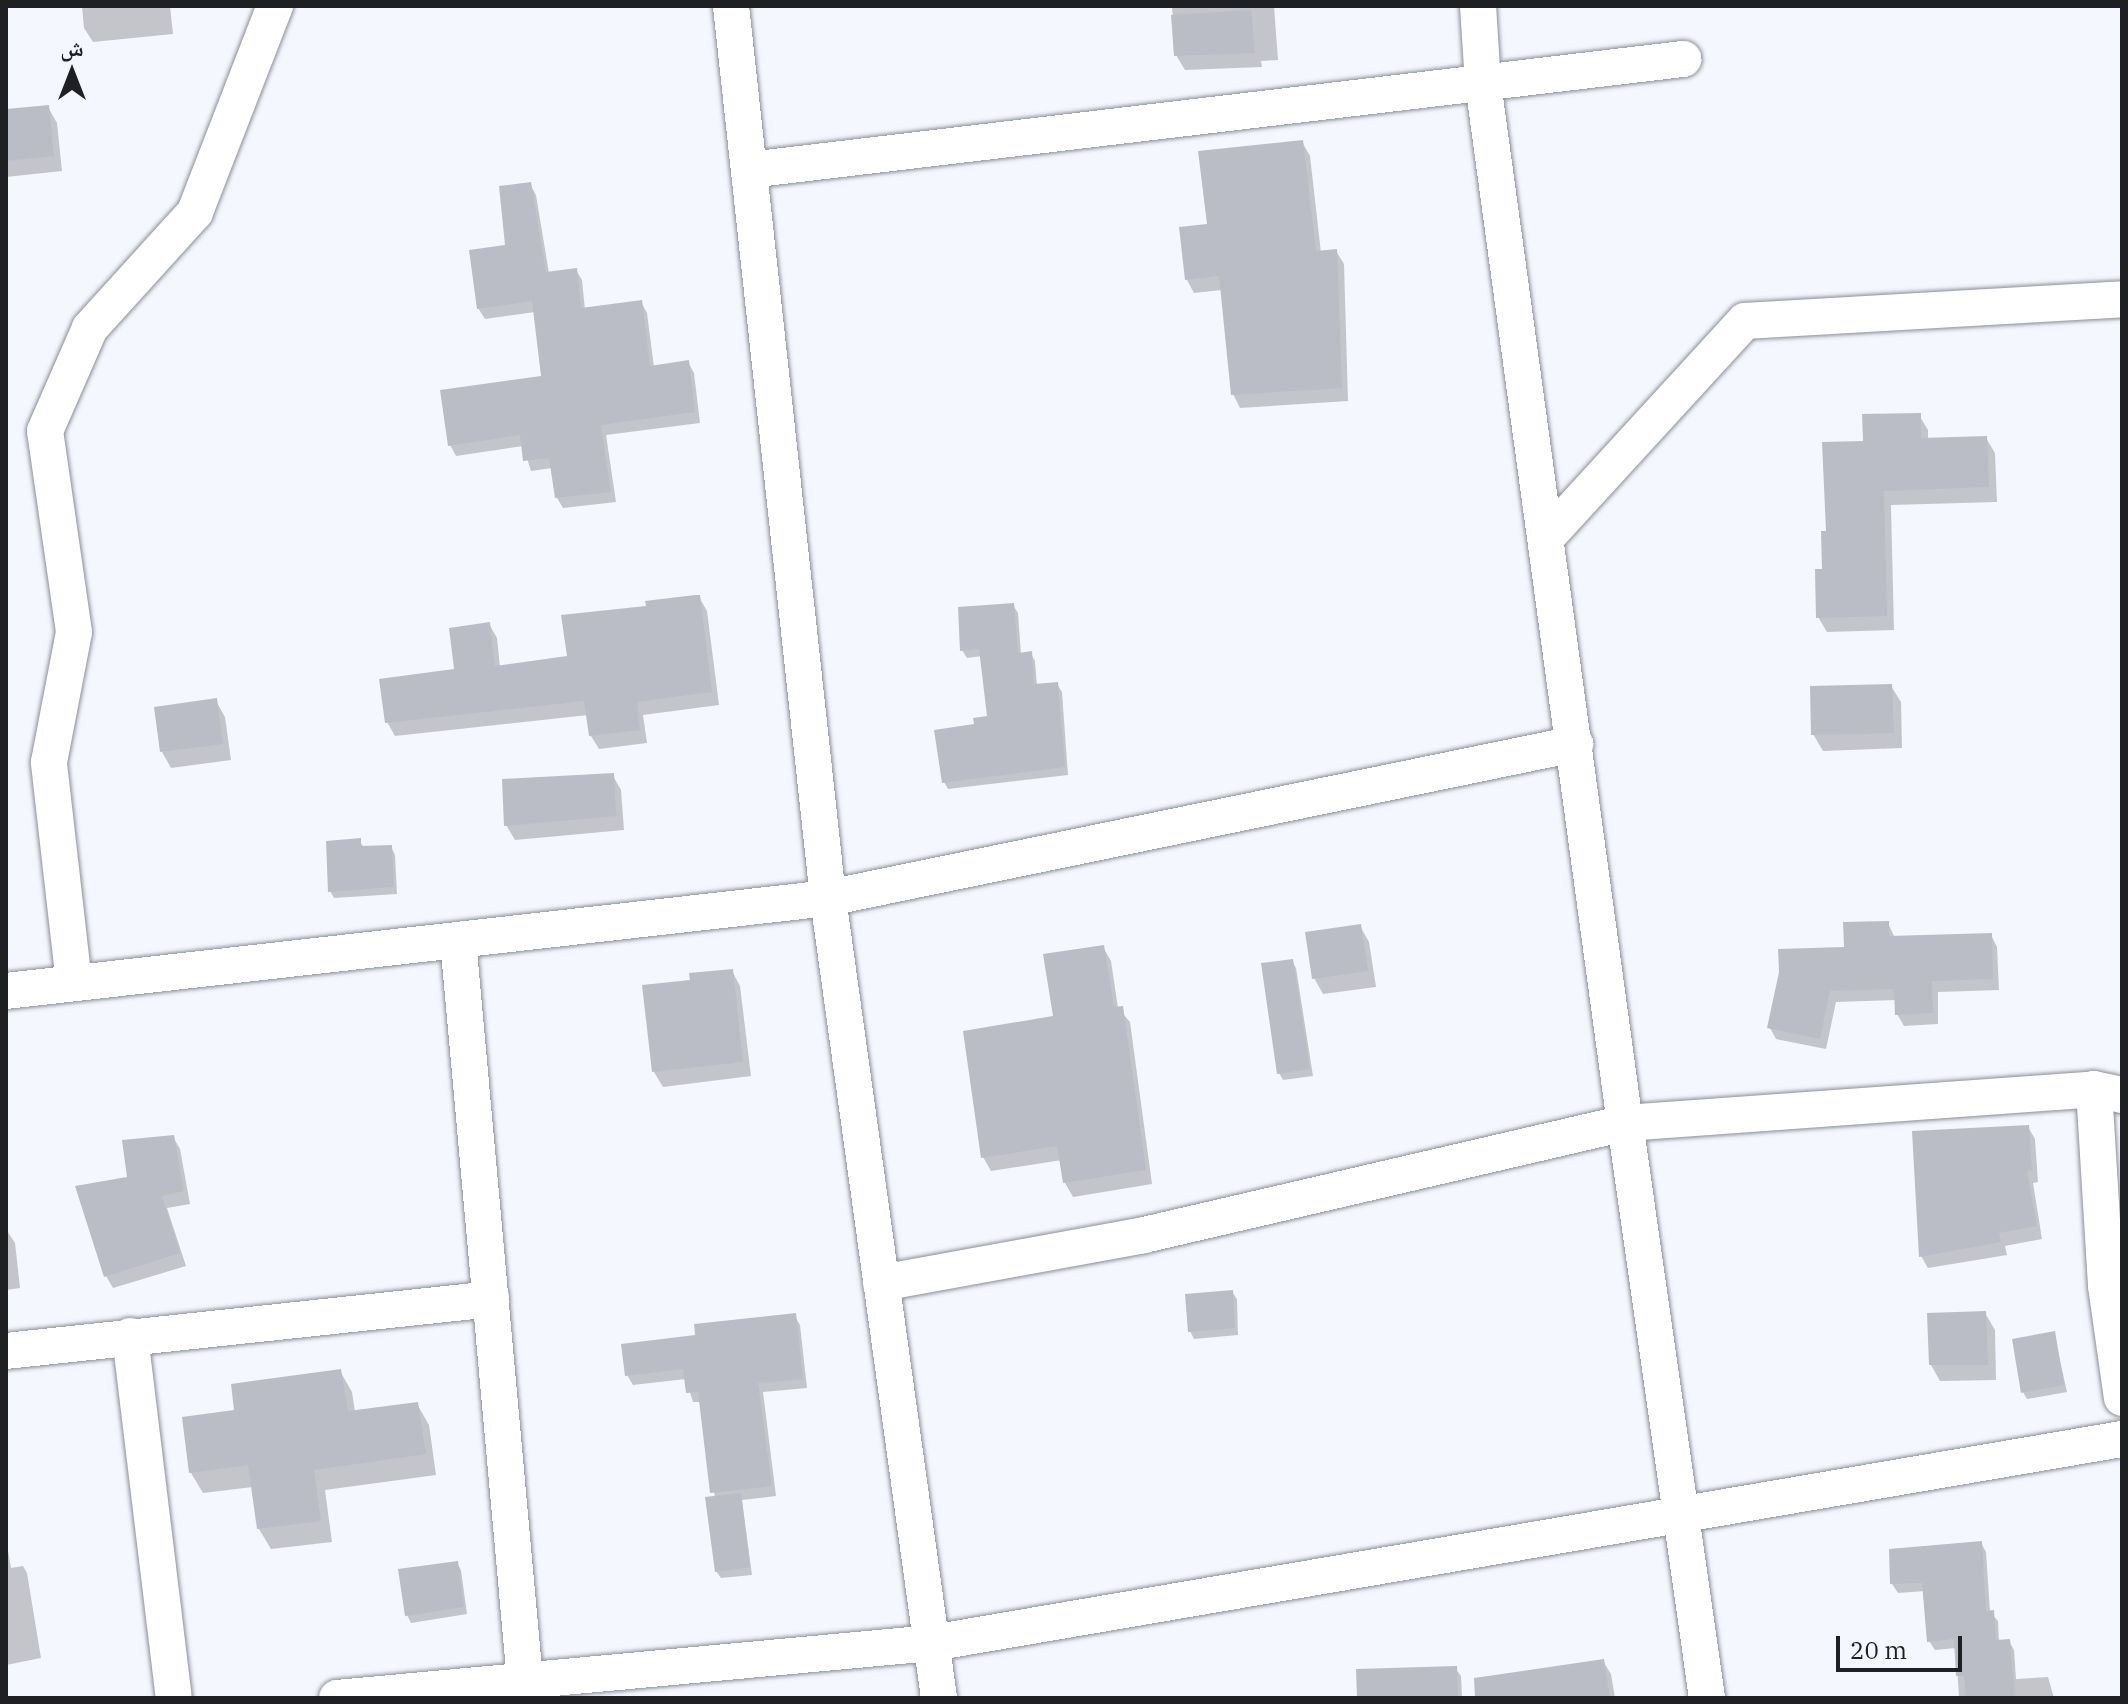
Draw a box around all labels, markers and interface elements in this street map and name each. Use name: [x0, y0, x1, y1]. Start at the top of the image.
north arrow: [32, 32, 112, 112]
text: ش: [60, 33, 84, 62]
scale bar: [1840, 1620, 1966, 1670]
text: 20 m: [1850, 1634, 1907, 1666]

